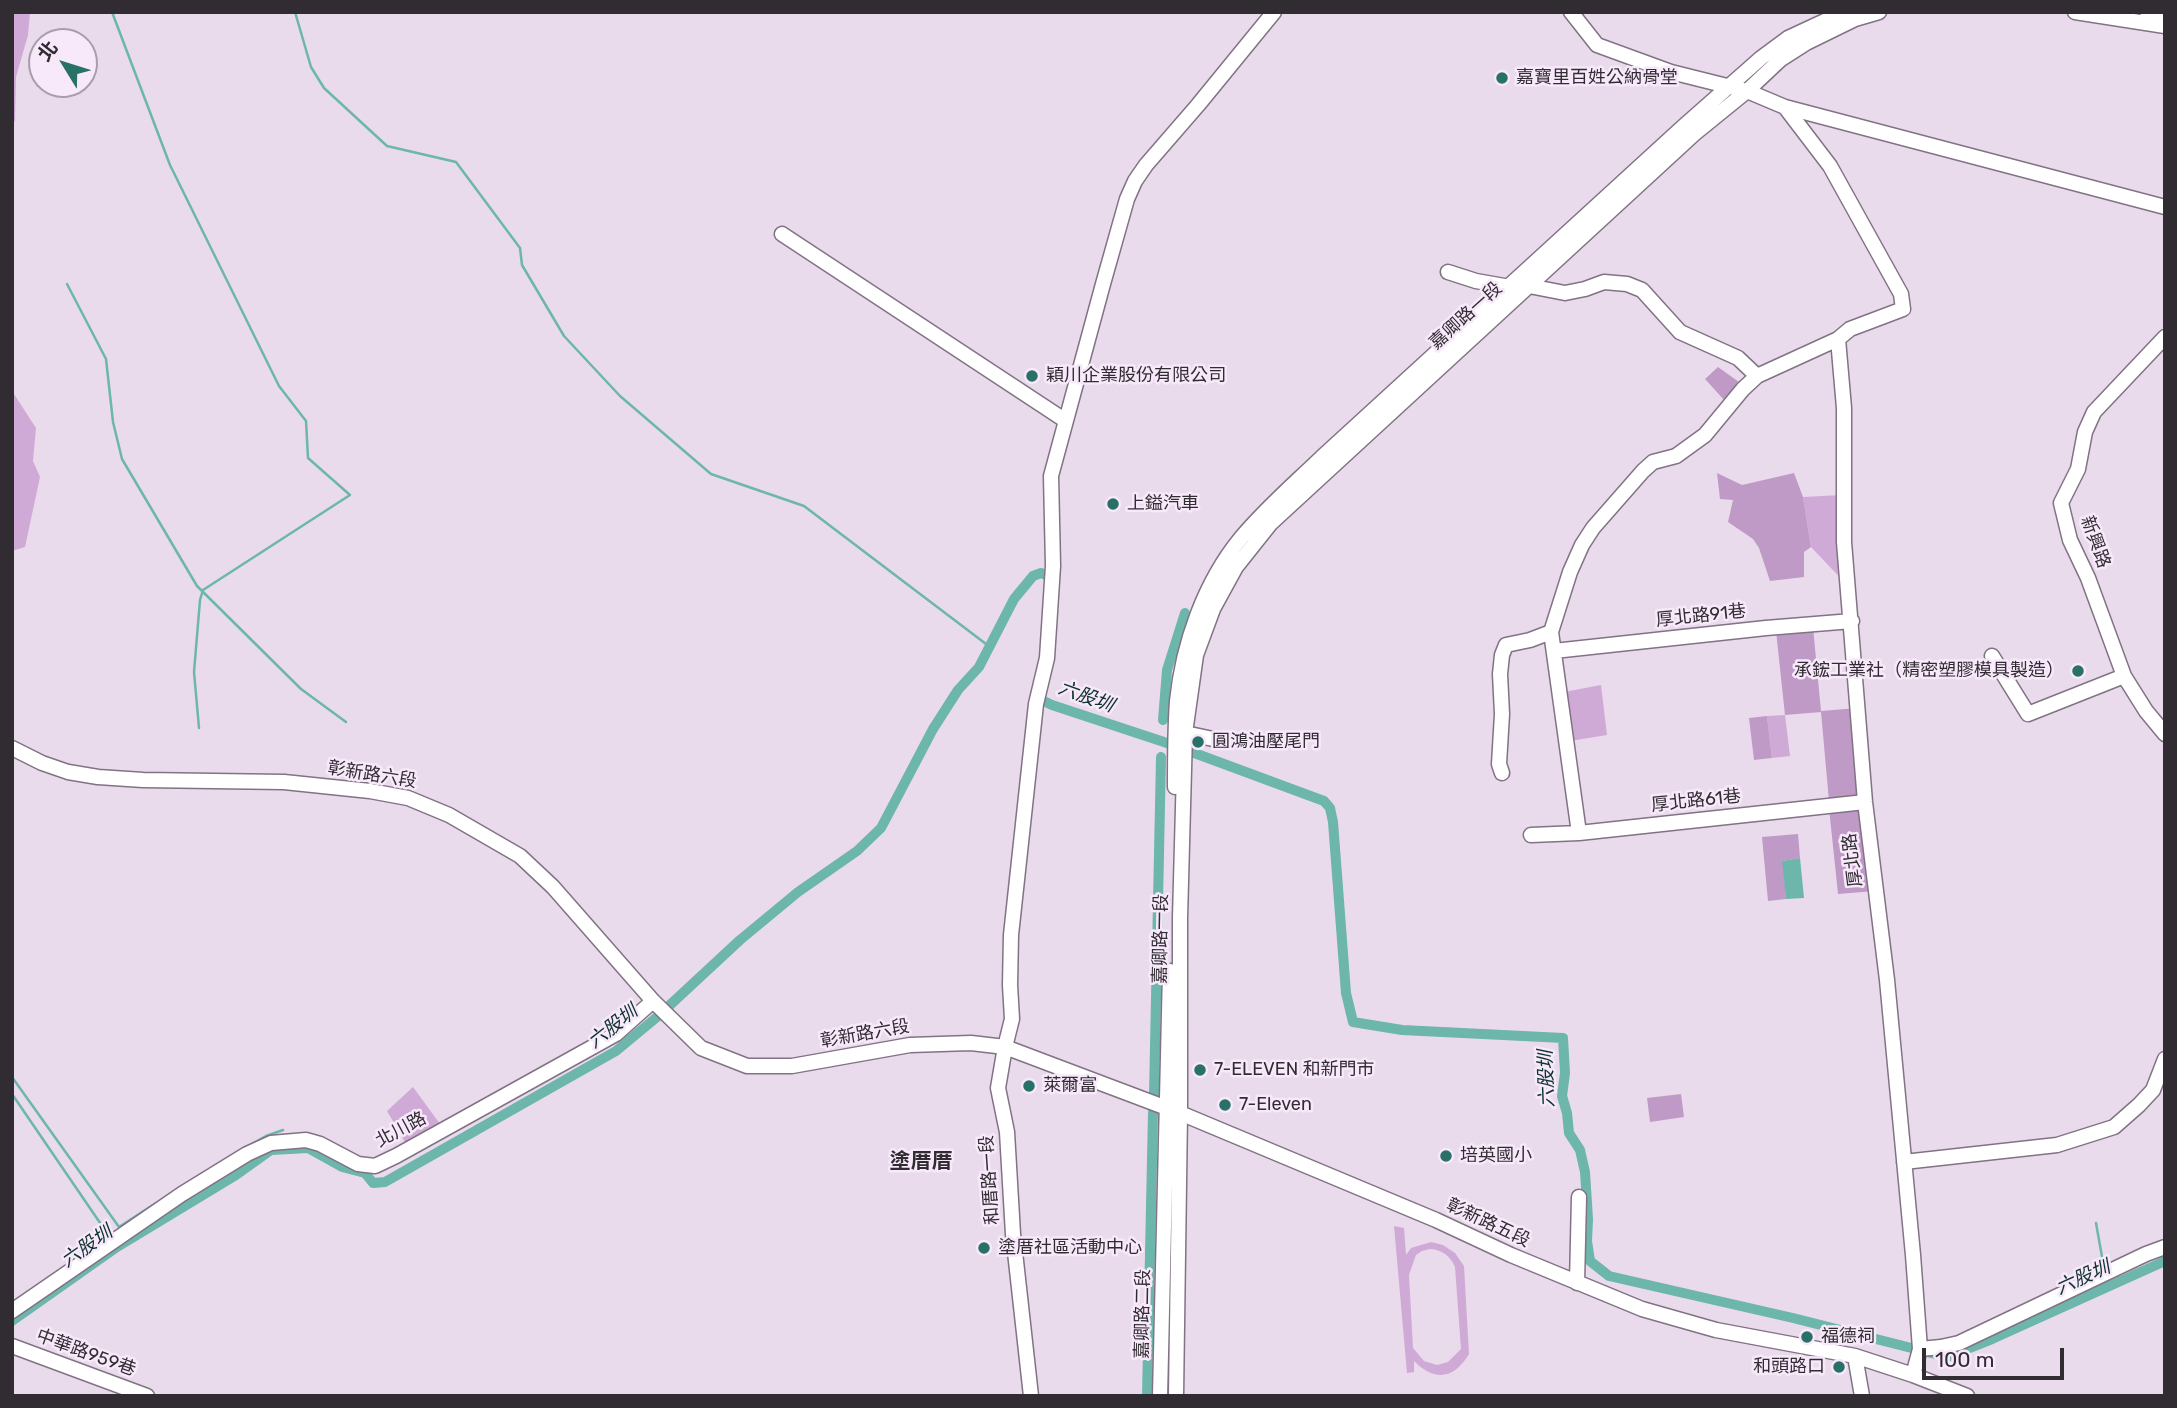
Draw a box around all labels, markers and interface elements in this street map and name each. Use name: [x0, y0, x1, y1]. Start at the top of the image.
north arrow: [28, 28, 98, 98]
text: 北: [33, 36, 63, 66]
place label: 嘉寶里百姓公納骨堂: [1516, 67, 1678, 89]
marker: 嘉寶里百姓公納骨堂: [1494, 70, 1510, 86]
street label: 嘉卿路一段: [1425, 278, 1507, 354]
place label: 穎川企業股份有限公司: [1046, 365, 1226, 387]
marker: 穎川企業股份有限公司: [1024, 368, 1040, 384]
place label: 上鎰汽車: [1127, 493, 1199, 515]
marker: 上鎰汽車: [1105, 496, 1121, 512]
street label: 新興路: [2076, 513, 2114, 571]
street label: 厚北路91巷: [1655, 601, 1747, 631]
place label: 承鋐工業社（精密塑膠模具製造）: [1794, 660, 2064, 682]
marker: 承鋐工業社（精密塑膠模具製造）: [2070, 663, 2086, 679]
water label: 六股圳: [1055, 677, 1117, 717]
place label: 圓鴻油壓尾門: [1212, 731, 1320, 753]
marker: 圓鴻油壓尾門: [1190, 734, 1206, 750]
street label: 彰新路六段: [326, 757, 418, 793]
street label: 厚北路61巷: [1650, 786, 1742, 816]
street label: 厚北路: [1839, 832, 1867, 888]
street label: 嘉卿路一段: [1149, 894, 1173, 984]
water label: 六股圳: [584, 1000, 642, 1054]
street label: 彰新路六段: [819, 1016, 911, 1052]
water label: 六股圳: [1535, 1050, 1559, 1108]
place label: 7-ELEVEN 和新門市: [1214, 1059, 1375, 1081]
marker: 7-ELEVEN 和新門市: [1192, 1062, 1208, 1078]
place label: 萊爾富: [1043, 1075, 1097, 1097]
marker: 萊爾富: [1021, 1078, 1037, 1094]
place label: 7-Eleven: [1239, 1094, 1312, 1116]
marker: 7-Eleven: [1217, 1097, 1233, 1113]
street label: 北川路: [372, 1108, 430, 1152]
street label: 和厝路一段: [976, 1134, 1004, 1226]
place label: 培英國小: [1460, 1145, 1532, 1167]
marker: 培英國小: [1438, 1148, 1454, 1164]
district label: 塗厝厝: [890, 1149, 952, 1175]
street label: 彰新路五段: [1443, 1194, 1533, 1252]
water label: 六股圳: [57, 1221, 117, 1273]
place label: 塗厝社區活動中心: [998, 1237, 1142, 1259]
marker: 塗厝社區活動中心: [976, 1240, 992, 1256]
water label: 六股圳: [2052, 1256, 2114, 1300]
street label: 嘉卿路二段: [1131, 1269, 1155, 1359]
street label: 中華路959巷: [33, 1325, 139, 1381]
place label: 福德祠: [1821, 1326, 1875, 1348]
marker: 福德祠: [1799, 1329, 1815, 1345]
scale bar: [1925, 1334, 2067, 1378]
text: 100 m: [1935, 1347, 1994, 1372]
place label: 和頭路口: [1753, 1356, 1825, 1378]
marker: 和頭路口: [1831, 1359, 1847, 1375]

